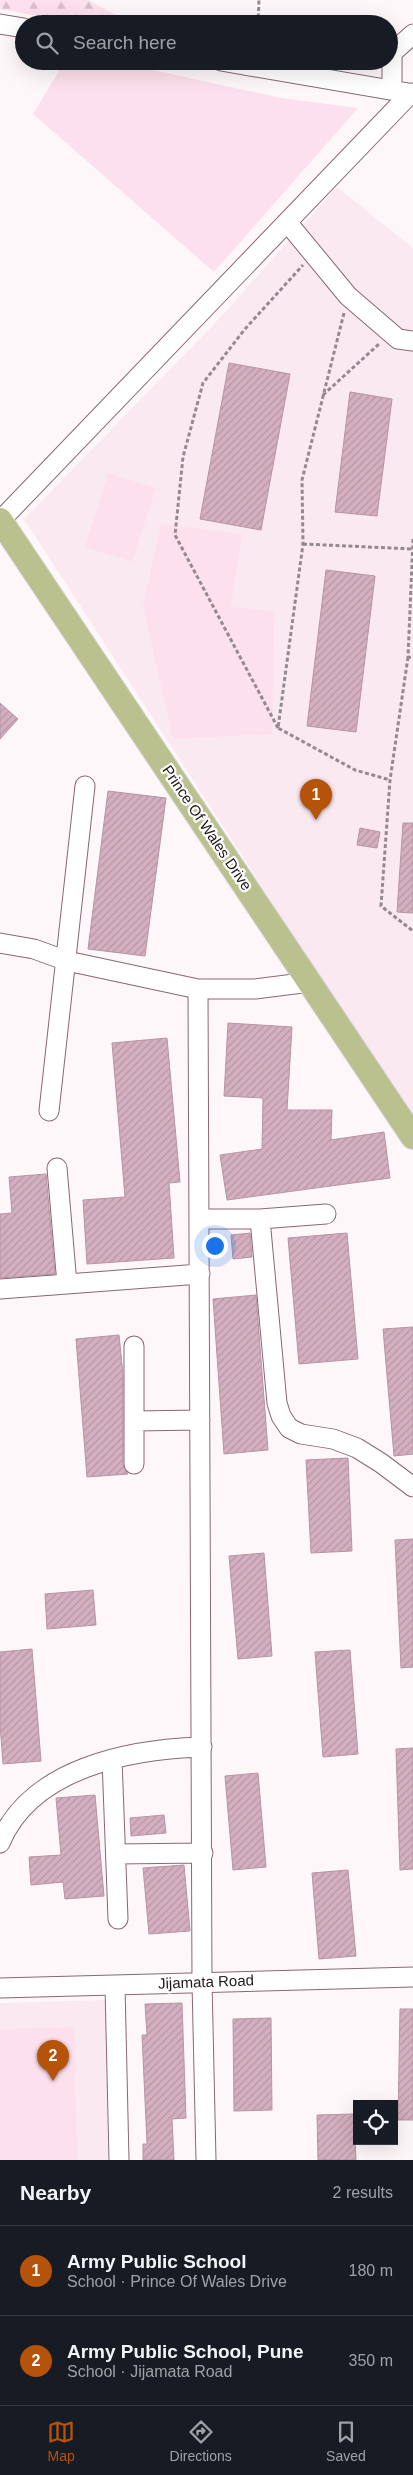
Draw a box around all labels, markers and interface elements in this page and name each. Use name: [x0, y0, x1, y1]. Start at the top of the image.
search box: [15, 15, 398, 70]
icon: search: [33, 29, 61, 57]
text: Search here: [73, 32, 177, 53]
street label: Prince Of Wales Drive: [159, 762, 256, 893]
pin: 1: [300, 779, 332, 820]
your location: [202, 1233, 228, 1259]
street label: Jijamata Road: [158, 1971, 254, 1992]
pin: 2: [37, 2040, 69, 2081]
map controls: [353, 2100, 398, 2145]
button: locate: [353, 2100, 398, 2145]
text: Nearby: [20, 2181, 91, 2204]
text: 2 results: [333, 2184, 393, 2201]
text: Army Public School: [67, 2251, 246, 2272]
text: 1: [32, 2262, 40, 2279]
text: 180 m: [349, 2262, 393, 2279]
text: School · Prince Of Wales Drive: [67, 2273, 287, 2290]
text: Army Public School, Pune: [67, 2341, 304, 2362]
text: 2: [32, 2352, 40, 2369]
text: 350 m: [349, 2352, 393, 2369]
text: School · Jijamata Road: [67, 2363, 232, 2380]
tab: Map: [47, 2418, 75, 2464]
tab: Directions: [170, 2418, 232, 2464]
tab: Saved: [326, 2418, 366, 2464]

